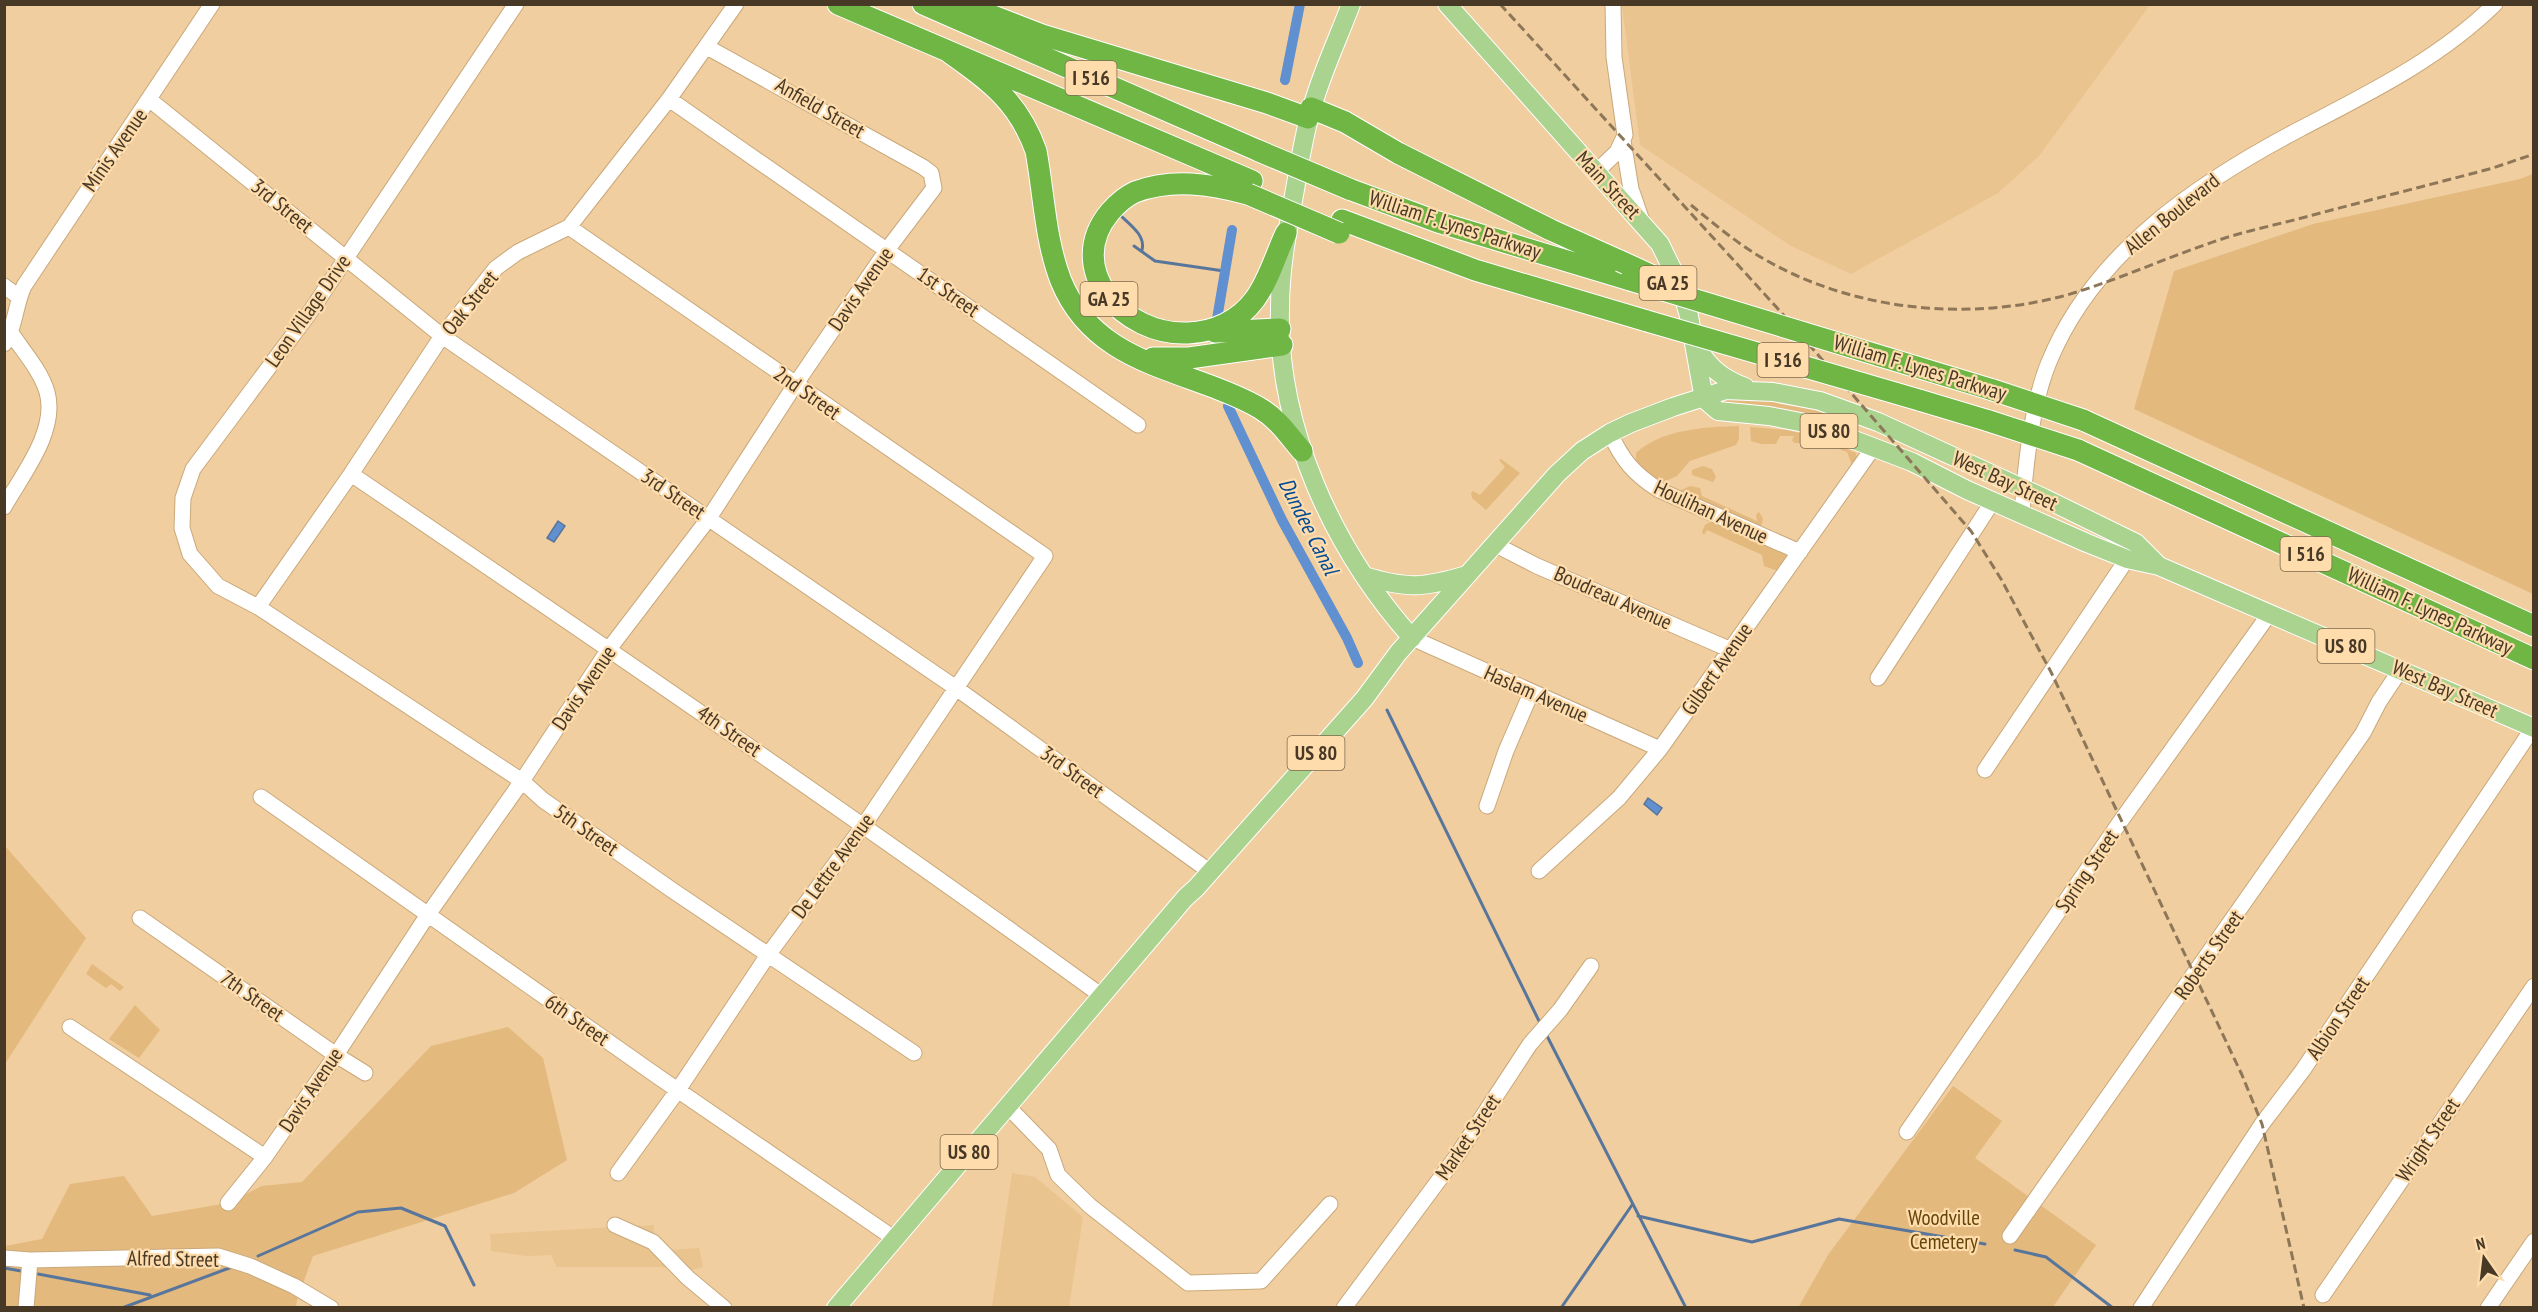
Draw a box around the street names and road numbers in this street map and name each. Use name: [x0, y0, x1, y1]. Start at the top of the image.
road number: I 516: [1066, 61, 1116, 95]
street label: Anfield Street: [771, 71, 870, 144]
street label: Minis Avenue: [76, 103, 153, 197]
street label: Main Street: [1570, 145, 1647, 225]
street label: Allen Boulevard: [2119, 167, 2225, 260]
street label: 3rd Street: [246, 172, 319, 239]
street label: William F. Lynes Parkway: [1366, 184, 1545, 265]
street label: Davis Avenue: [822, 242, 899, 336]
street label: Leon Village Drive: [259, 249, 356, 372]
street label: 1st Street: [912, 260, 985, 323]
street label: Oak Street: [435, 265, 504, 341]
road number: GA 25: [1640, 266, 1696, 300]
road number: GA 25: [1080, 282, 1138, 316]
street label: William F. Lynes Parkway: [1830, 328, 2010, 407]
road number: I 516: [1758, 343, 1808, 377]
street label: 2nd Street: [769, 360, 846, 425]
road number: US 80: [1800, 414, 1858, 448]
street label: West Bay Street: [1948, 444, 2062, 517]
street label: 3rd Street: [636, 462, 711, 525]
street label: Houlihan Avenue: [1650, 473, 1773, 550]
road number: I 516: [2280, 537, 2332, 571]
street label: Boudreau Avenue: [1550, 560, 1676, 636]
street label: William F. Lynes Parkway: [2343, 560, 2517, 661]
street label: Gilbert Avenue: [1675, 617, 1758, 720]
road number: US 80: [2318, 629, 2374, 663]
street label: Davis Avenue: [545, 640, 622, 735]
street label: West Bay Street: [2388, 653, 2502, 724]
street label: Haslam Avenue: [1480, 659, 1592, 728]
street label: 4th Street: [692, 699, 767, 763]
road number: US 80: [1288, 736, 1344, 770]
street label: 3rd Street: [1035, 739, 1110, 804]
street label: 5th Street: [549, 798, 624, 862]
street label: De Lettre Avenue: [785, 808, 880, 924]
street label: Spring Street: [2049, 824, 2124, 918]
street label: Roberts Street: [2168, 905, 2249, 1005]
street label: 7th Street: [215, 964, 290, 1027]
street label: Albion Street: [2300, 971, 2375, 1065]
street label: 6th Street: [540, 988, 615, 1052]
street label: Davis Avenue: [272, 1042, 349, 1137]
street label: Market Street: [1429, 1088, 1506, 1185]
street label: Wright Street: [2390, 1092, 2466, 1187]
road number: US 80: [940, 1135, 998, 1169]
street label: Alfred Street: [127, 1244, 219, 1273]

